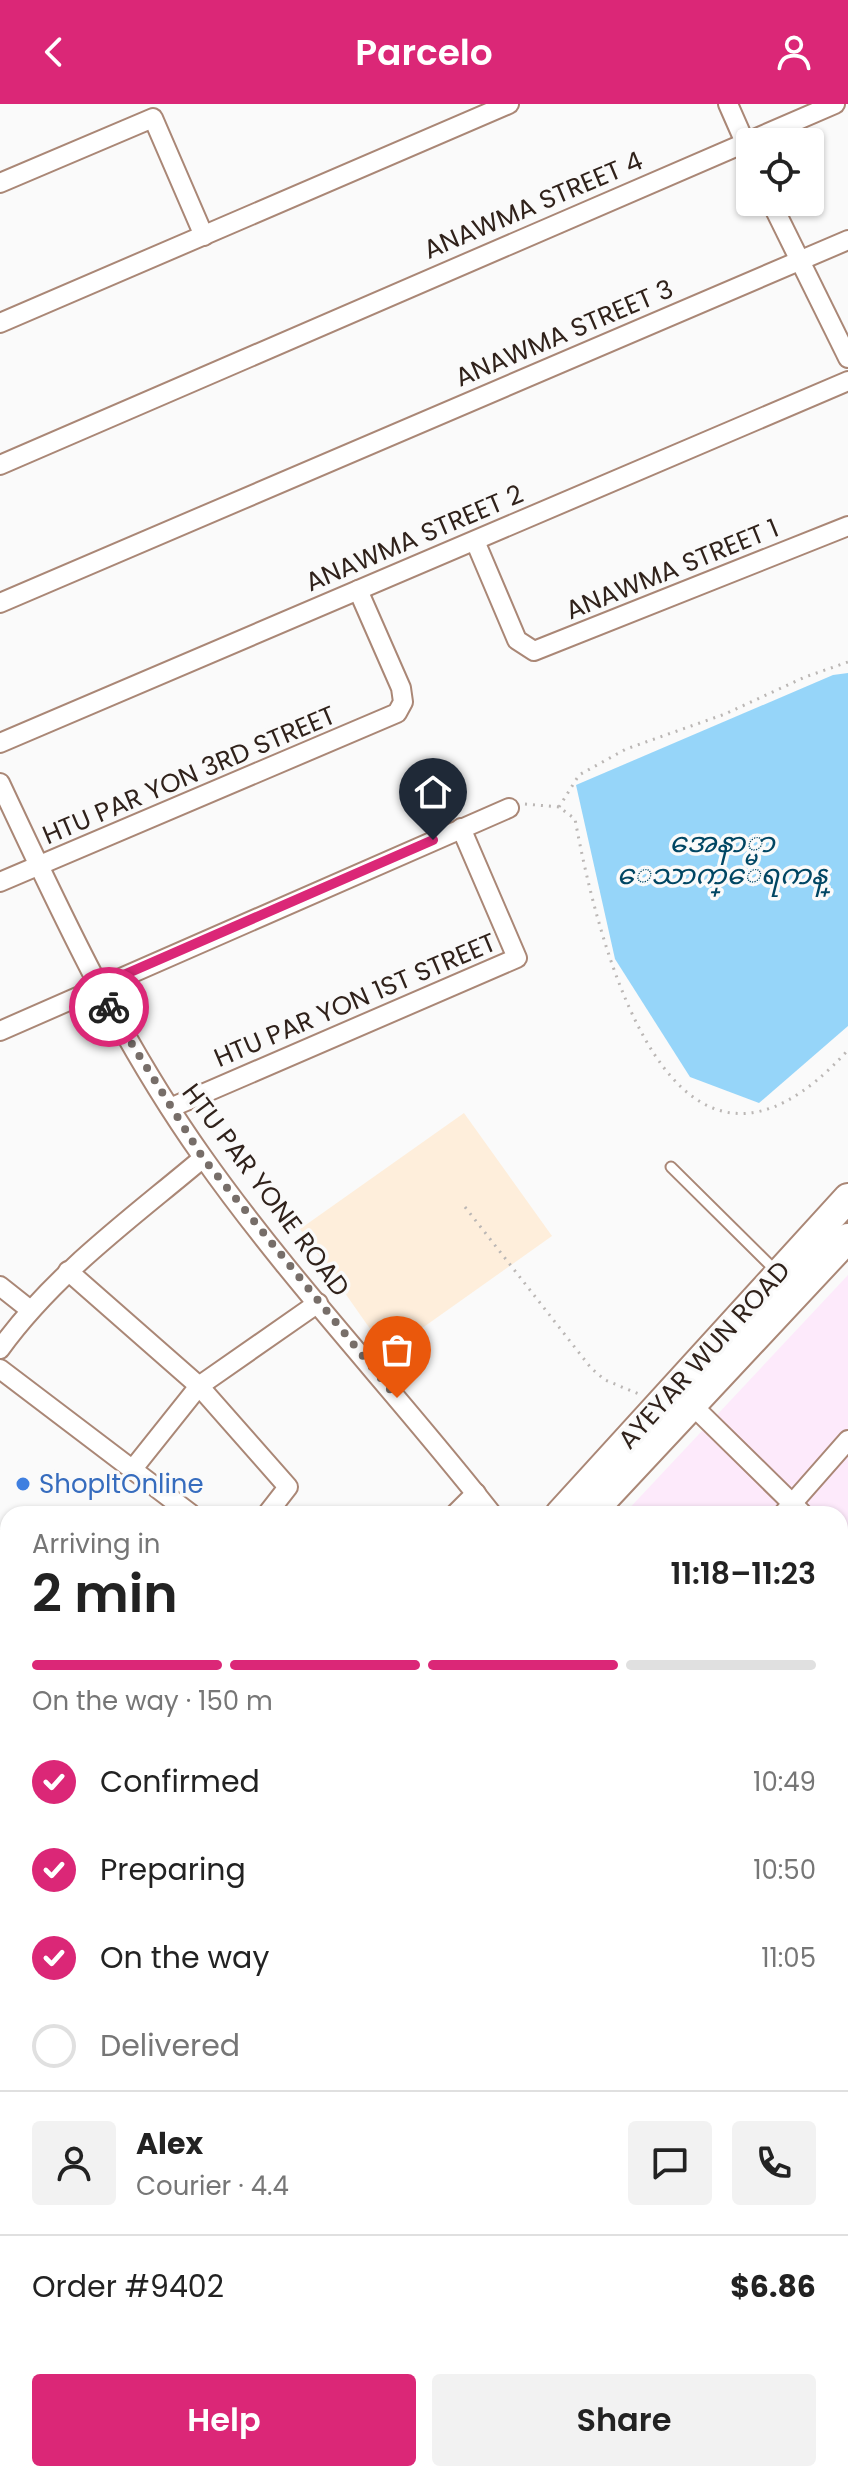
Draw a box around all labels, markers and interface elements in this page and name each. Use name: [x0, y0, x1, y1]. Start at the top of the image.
text: Parcelo: [355, 27, 493, 78]
icon: back: [32, 30, 76, 74]
icon: person: [772, 30, 816, 74]
map controls: [736, 128, 824, 216]
button: locate: [736, 128, 824, 216]
street label: ANAWMA STREET 4: [418, 143, 648, 267]
street label: ANAWMA STREET 3: [449, 271, 679, 395]
street label: ANAWMA STREET 2: [300, 476, 528, 600]
street label: ANAWMA STREET 1: [560, 510, 784, 628]
street label: HTU PAR YON 3RD STREET: [37, 697, 341, 853]
pin: [399, 758, 467, 840]
icon: home: [411, 770, 455, 814]
water label: အေနာ္မာ ေသာက္ေရကန္: [617, 823, 831, 898]
street label: HTU PAR YON 1ST STREET: [208, 924, 502, 1076]
courier: [69, 967, 149, 1047]
icon: bike: [87, 985, 131, 1029]
street label: HTU PAR YONE ROAD: [174, 1076, 358, 1304]
street label: AYEYAR WUN ROAD: [610, 1253, 798, 1457]
pin: [363, 1316, 431, 1398]
icon: bag: [375, 1328, 419, 1372]
place label: ShopItOnline: [39, 1466, 204, 1502]
marker: ShopItOnline: [14, 1475, 32, 1493]
text: Arriving in: [32, 1526, 161, 1562]
text: 11:18–11:23: [670, 1552, 816, 1595]
text: 2 min: [32, 1557, 178, 1630]
text: On the way · 150 m: [32, 1683, 273, 1719]
icon: check: [32, 1760, 76, 1804]
text: Confirmed: [100, 1760, 260, 1803]
text: 10:49: [753, 1764, 816, 1800]
icon: check: [32, 1848, 76, 1892]
text: Preparing: [100, 1848, 246, 1891]
text: 10:50: [753, 1852, 816, 1888]
icon: check: [32, 1936, 76, 1980]
text: On the way: [100, 1936, 269, 1979]
text: 11:05: [761, 1940, 816, 1976]
text: Delivered: [100, 2024, 240, 2067]
button: person: [32, 2121, 116, 2205]
button: chat: [628, 2121, 712, 2205]
button: phone: [732, 2121, 816, 2205]
text: Alex: [136, 2122, 203, 2165]
text: Courier · 4.4: [136, 2168, 289, 2204]
text: Order #9402: [32, 2265, 224, 2308]
text: $6.86: [730, 2265, 816, 2308]
button: Help: [32, 2374, 416, 2466]
button: Share: [432, 2374, 816, 2466]

